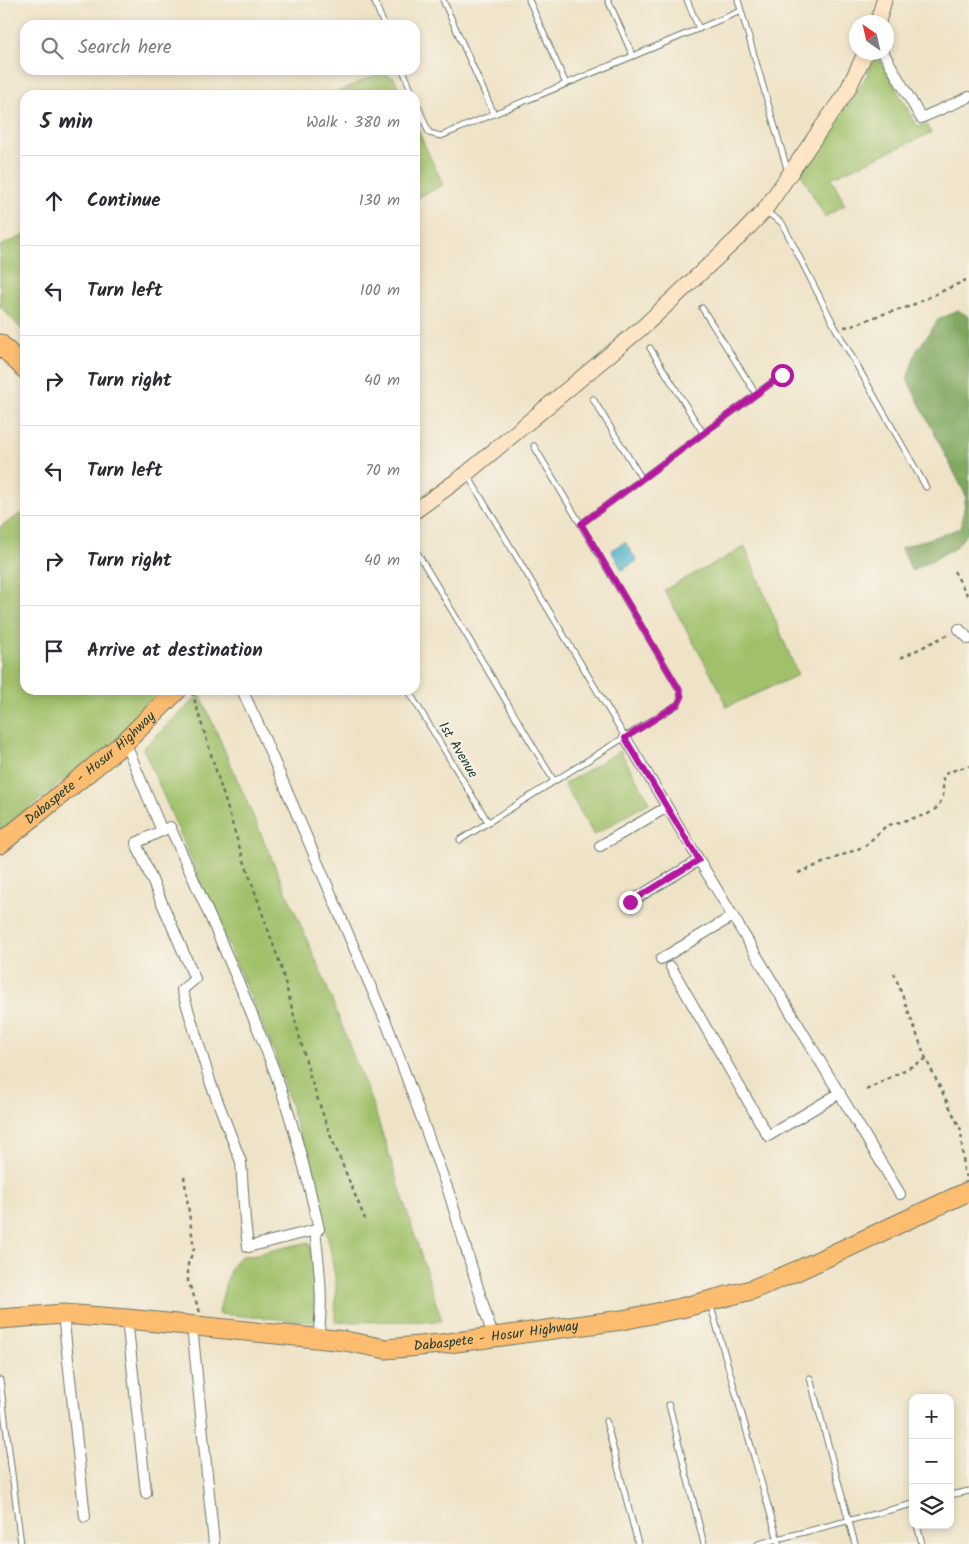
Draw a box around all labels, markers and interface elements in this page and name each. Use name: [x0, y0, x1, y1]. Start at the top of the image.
north arrow: [849, 15, 894, 60]
search box: [20, 20, 420, 75]
text: Search here: [78, 33, 172, 63]
icon: search: [38, 34, 66, 62]
text: 5 min: [40, 106, 93, 139]
text: Walk · 380 m: [306, 110, 400, 135]
text: Continue: [87, 186, 160, 216]
icon: ahead: [40, 187, 68, 215]
text: 130 m: [359, 188, 400, 213]
text: Turn left: [87, 276, 162, 306]
icon: left: [40, 277, 68, 305]
text: 100 m: [360, 278, 400, 303]
route start: [771, 364, 794, 387]
text: Turn right: [87, 366, 172, 396]
icon: right: [40, 367, 68, 395]
text: 40 m: [364, 368, 400, 393]
text: Turn left: [87, 456, 162, 486]
icon: left: [40, 457, 68, 485]
text: 70 m: [365, 458, 400, 483]
text: Turn right: [87, 546, 172, 576]
icon: right: [40, 547, 68, 575]
text: 40 m: [364, 548, 400, 573]
text: Arrive at destination: [87, 636, 263, 666]
icon: arrive: [40, 637, 68, 665]
street label: Dabaspete - Hosur Highway: [20, 706, 161, 830]
street label: 1st Avenue: [432, 718, 484, 783]
route end: [619, 891, 642, 914]
street label: Dabaspete - Hosur Highway: [413, 1315, 580, 1357]
map controls: [909, 1394, 954, 1529]
button: +: [909, 1394, 954, 1439]
button: −: [909, 1439, 954, 1484]
button: layers: [909, 1484, 954, 1529]

